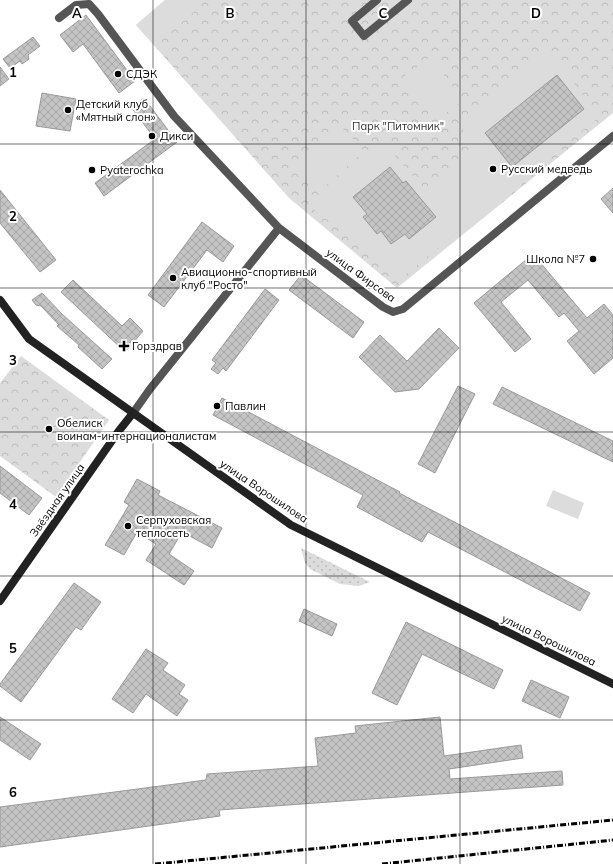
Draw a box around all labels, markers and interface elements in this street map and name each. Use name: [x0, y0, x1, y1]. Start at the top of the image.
text: A: [72, 5, 82, 21]
text: B: [226, 5, 235, 21]
text: C: [379, 5, 388, 21]
text: D: [531, 5, 541, 21]
text: 1: [9, 64, 17, 80]
place label: СДЭК: [126, 67, 158, 81]
marker: СДЭК: [113, 69, 123, 79]
place label: Детский клуб «Мятный слон»: [76, 97, 156, 124]
marker: Детский клуб «Мятный слон»: [63, 105, 73, 115]
park label: Парк "Питомник": [352, 119, 444, 133]
place label: Дикси: [160, 129, 193, 143]
marker: Дикси: [147, 131, 157, 141]
place label: Русский медведь: [501, 162, 592, 176]
place label: Pyaterochka: [100, 163, 164, 177]
marker: Русский медведь: [488, 164, 498, 174]
marker: Pyaterochka: [87, 165, 97, 175]
text: 2: [9, 208, 17, 224]
street label: улица Фирсова: [324, 245, 398, 305]
place label: Школа №7: [526, 252, 585, 266]
marker: Школа №7: [588, 254, 598, 264]
place label: Авиационно-спортивный клуб "Росто": [181, 265, 317, 292]
marker: Авиационно-спортивный клуб "Росто": [168, 273, 178, 283]
place label: Горздрав: [132, 339, 182, 353]
marker: Горздрав: [119, 341, 129, 351]
text: 3: [9, 352, 17, 368]
place label: Павлин: [225, 399, 266, 413]
marker: Павлин: [212, 401, 222, 411]
place label: Обелиск воинам-интернационалистам: [57, 416, 216, 443]
marker: Обелиск воинам-интернационалистам: [44, 424, 54, 434]
street label: улица Ворошилова: [217, 456, 311, 526]
street label: Звёздная улица: [27, 461, 87, 539]
text: 4: [9, 496, 17, 512]
place label: Серпуховская теплосеть: [136, 513, 211, 540]
marker: Серпуховская теплосеть: [123, 521, 133, 531]
street label: улица Ворошилова: [500, 611, 598, 669]
text: 5: [9, 640, 17, 656]
text: 6: [9, 784, 17, 800]

